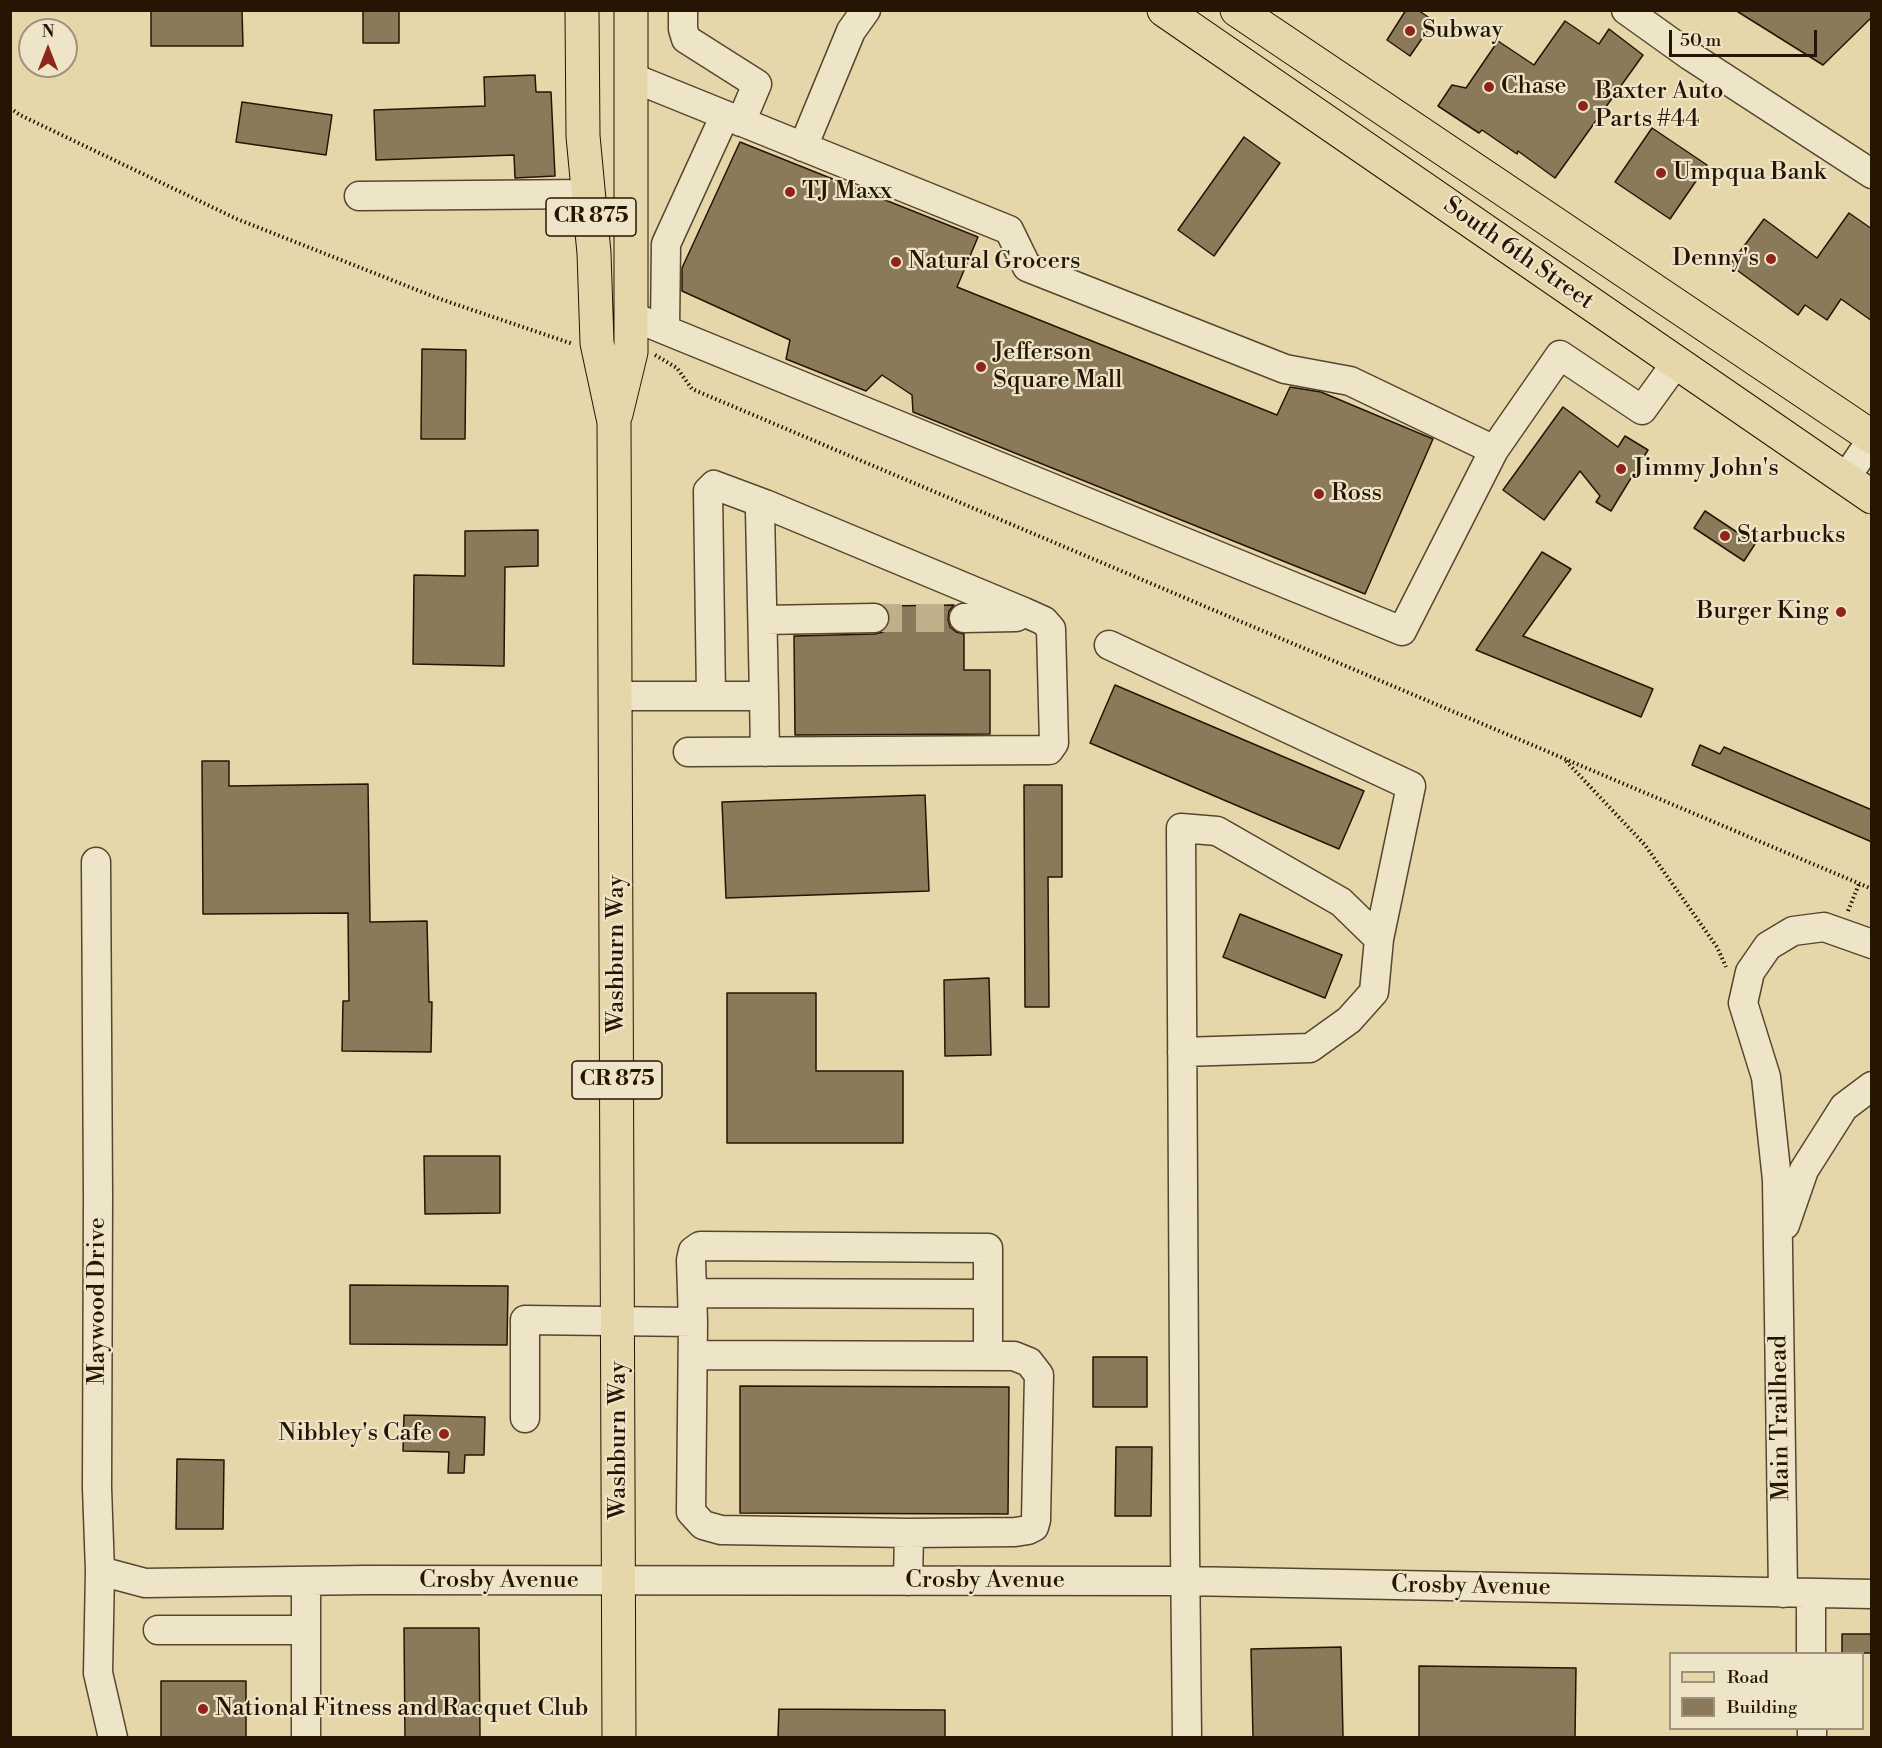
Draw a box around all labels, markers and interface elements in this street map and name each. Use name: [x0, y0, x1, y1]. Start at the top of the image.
place label: Subway: [1422, 17, 1503, 45]
north arrow: [18, 18, 78, 78]
scale bar: [1672, 18, 1820, 56]
text: N: [42, 22, 54, 42]
marker: Subway: [1403, 24, 1417, 38]
text: 50 m: [1680, 29, 1721, 52]
place label: Chase: [1501, 73, 1567, 101]
place label: Baxter Auto Parts #44: [1595, 78, 1724, 134]
marker: Chase: [1482, 80, 1496, 94]
marker: Baxter Auto Parts #44: [1576, 99, 1590, 113]
place label: Umpqua Bank: [1673, 159, 1826, 187]
marker: Umpqua Bank: [1654, 166, 1668, 180]
place label: TJ Maxx: [802, 178, 892, 206]
marker: TJ Maxx: [783, 185, 797, 199]
street label: South 6th Street: [1437, 192, 1599, 316]
road number: CR 875: [546, 198, 636, 236]
place label: Denny's: [1672, 245, 1759, 273]
place label: Natural Grocers: [908, 248, 1081, 276]
marker: Denny's: [1764, 252, 1778, 266]
marker: Natural Grocers: [889, 255, 903, 269]
place label: Jefferson Square Mall: [993, 339, 1122, 395]
marker: Jefferson Square Mall: [974, 360, 988, 374]
place label: Jimmy John's: [1633, 455, 1779, 483]
marker: Jimmy John's: [1614, 462, 1628, 476]
place label: Ross: [1331, 480, 1382, 508]
marker: Ross: [1312, 487, 1326, 501]
place label: Starbucks: [1737, 522, 1845, 550]
marker: Starbucks: [1718, 529, 1732, 543]
place label: Burger King: [1697, 598, 1829, 626]
marker: Burger King: [1834, 605, 1848, 619]
street label: Washburn Way: [603, 875, 631, 1033]
road number: CR 875: [572, 1061, 662, 1099]
street label: Maywood Drive: [84, 1217, 112, 1385]
street label: Main Trailhead: [1765, 1335, 1797, 1501]
street label: Washburn Way: [605, 1361, 633, 1519]
place label: Nibbley's Cafe: [278, 1420, 432, 1448]
marker: Nibbley's Cafe: [437, 1427, 451, 1441]
street label: Crosby Avenue: [419, 1567, 579, 1595]
street label: Crosby Avenue: [905, 1567, 1065, 1595]
street label: Crosby Avenue: [1391, 1571, 1551, 1603]
legend: [1669, 1652, 1864, 1730]
text: Road: [1727, 1666, 1769, 1689]
place label: National Fitness and Racquet Club: [215, 1695, 589, 1723]
text: Building: [1727, 1696, 1797, 1719]
marker: National Fitness and Racquet Club: [196, 1702, 210, 1716]

